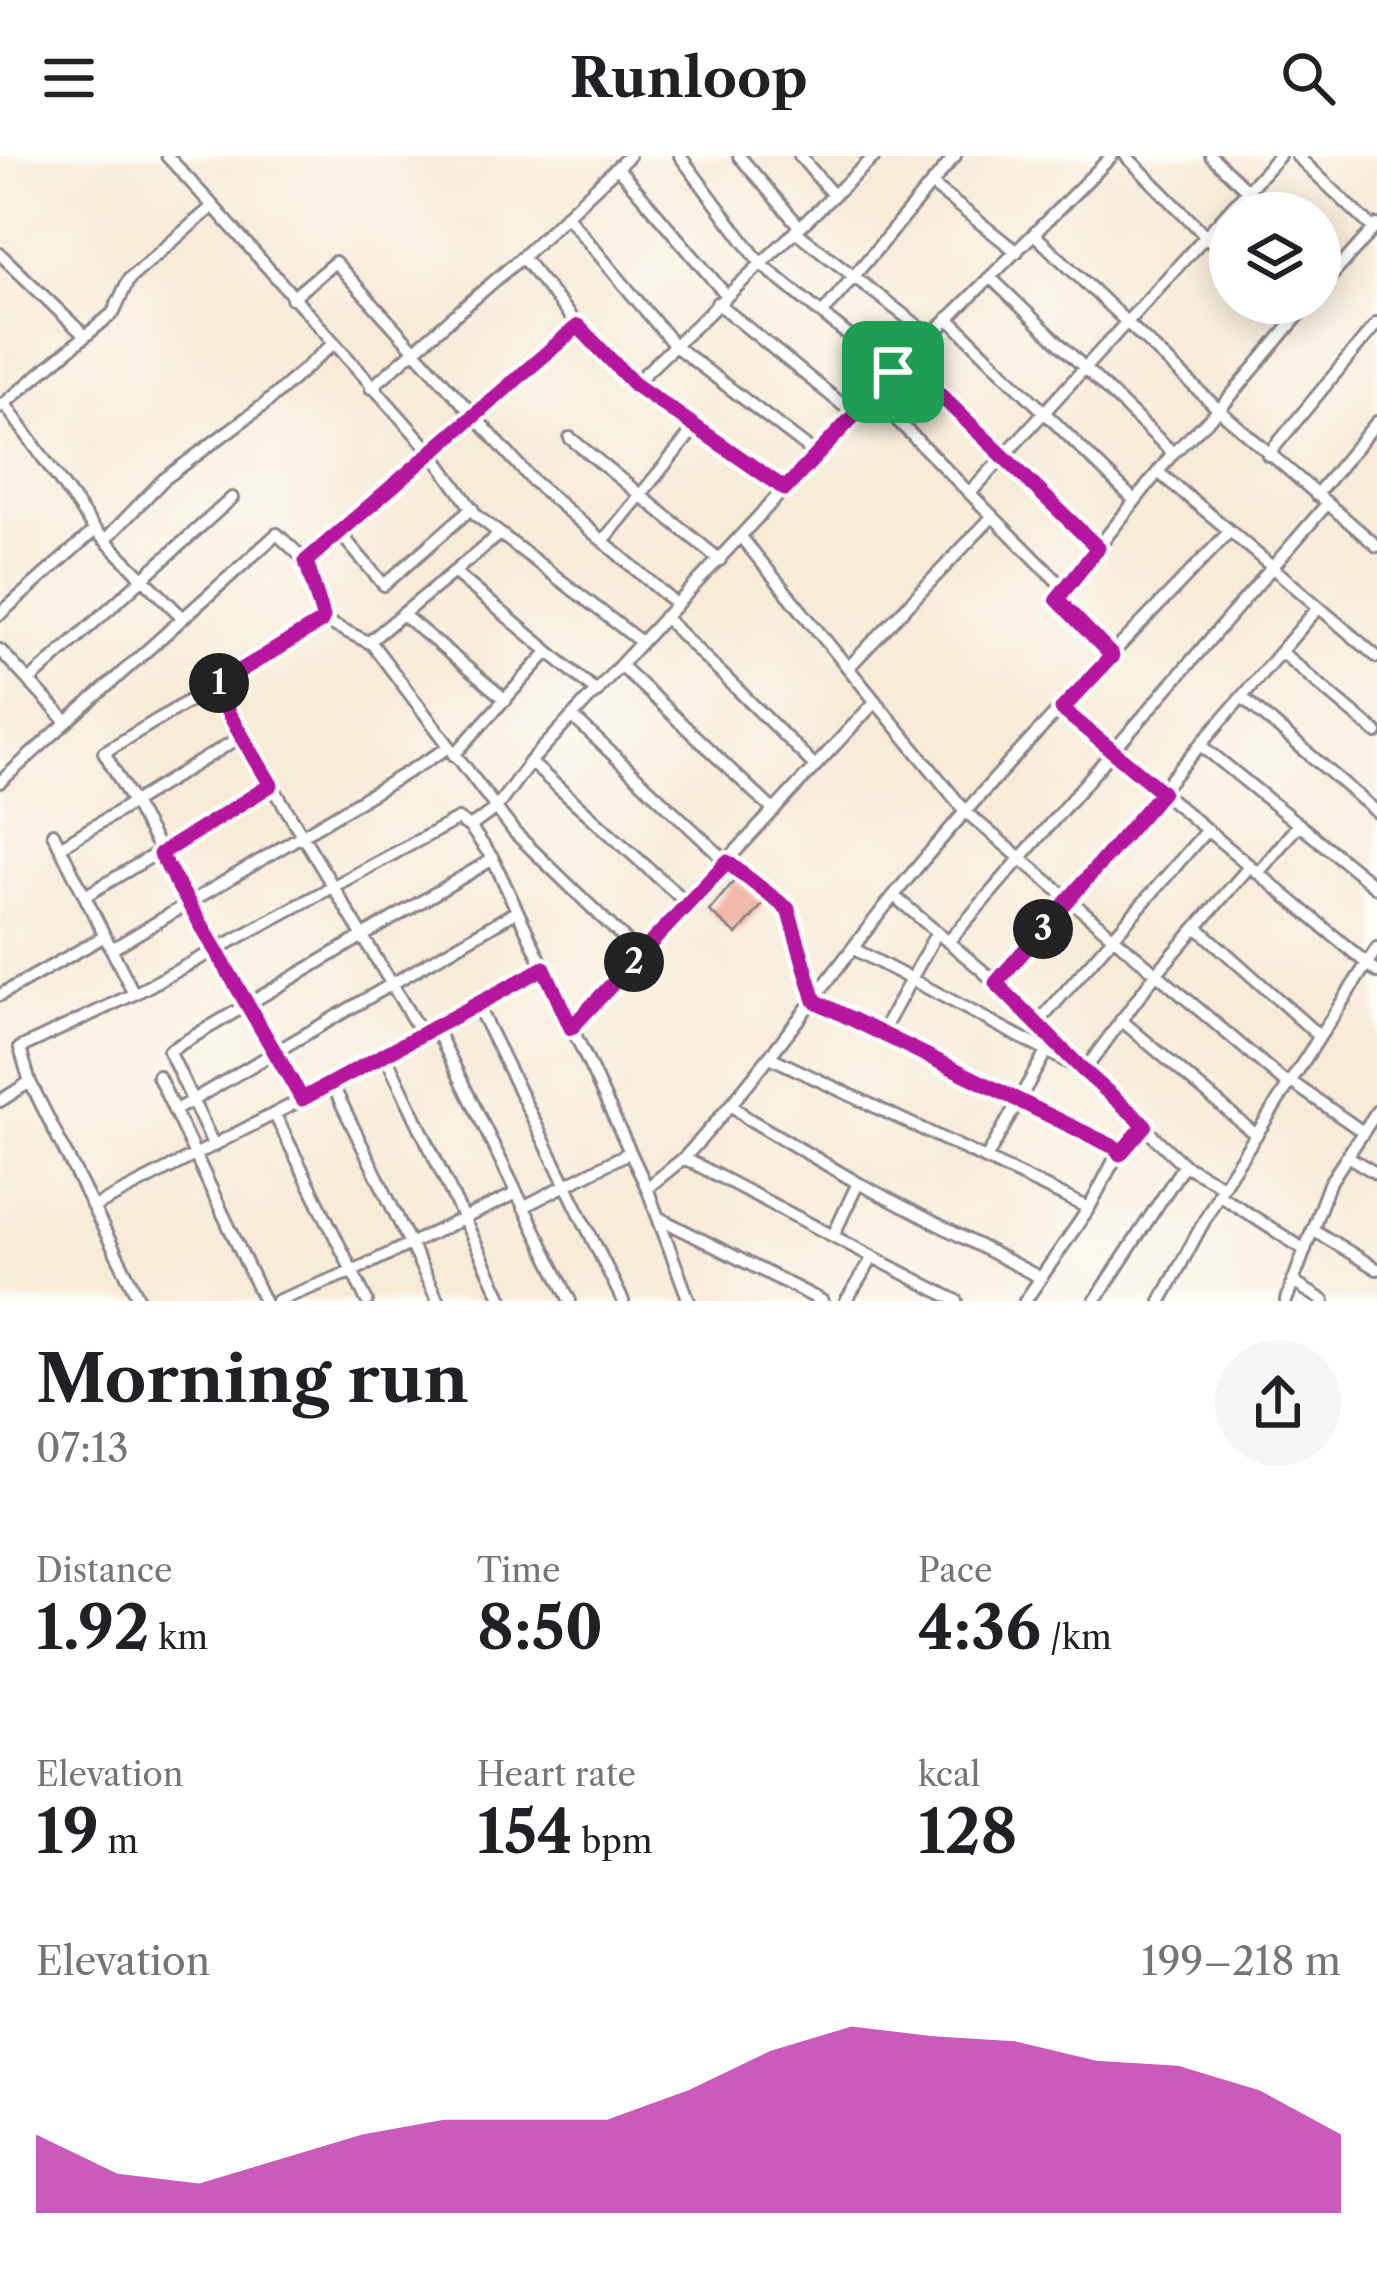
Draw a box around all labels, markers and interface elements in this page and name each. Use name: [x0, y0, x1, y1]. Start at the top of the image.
icon: menu: [36, 45, 102, 111]
text: Runloop: [569, 45, 808, 111]
icon: search: [1275, 45, 1341, 111]
map controls: [1209, 192, 1341, 324]
button: layers: [1209, 192, 1341, 324]
pin: [842, 321, 944, 423]
icon: arrive: [860, 339, 926, 405]
pin: 1: [189, 653, 249, 713]
text: 1: [212, 662, 226, 703]
pin: 3: [1013, 899, 1073, 959]
text: 3: [1034, 908, 1052, 949]
pin: 2: [604, 932, 664, 992]
text: 2: [624, 941, 644, 982]
text: Morning run: [36, 1338, 469, 1419]
button: share: [1215, 1340, 1341, 1466]
text: 07:13: [36, 1424, 129, 1472]
text: Distance: [36, 1550, 173, 1591]
text: Time: [477, 1550, 560, 1591]
text: Pace: [918, 1550, 993, 1591]
text: 1.92: [36, 1591, 149, 1665]
text: 8:50: [477, 1591, 603, 1665]
text: 4:36: [918, 1591, 1041, 1665]
text: km: [149, 1617, 208, 1658]
text: /km: [1041, 1617, 1112, 1658]
text: Elevation: [36, 1754, 183, 1795]
text: Heart rate: [477, 1754, 636, 1795]
text: kcal: [918, 1754, 980, 1795]
text: 19: [36, 1795, 99, 1869]
text: 154: [477, 1795, 573, 1869]
text: 128: [918, 1795, 1017, 1869]
text: m: [99, 1821, 138, 1862]
text: bpm: [573, 1821, 652, 1862]
text: Elevation: [36, 1937, 210, 1985]
text: 199–218 m: [1141, 1937, 1341, 1985]

